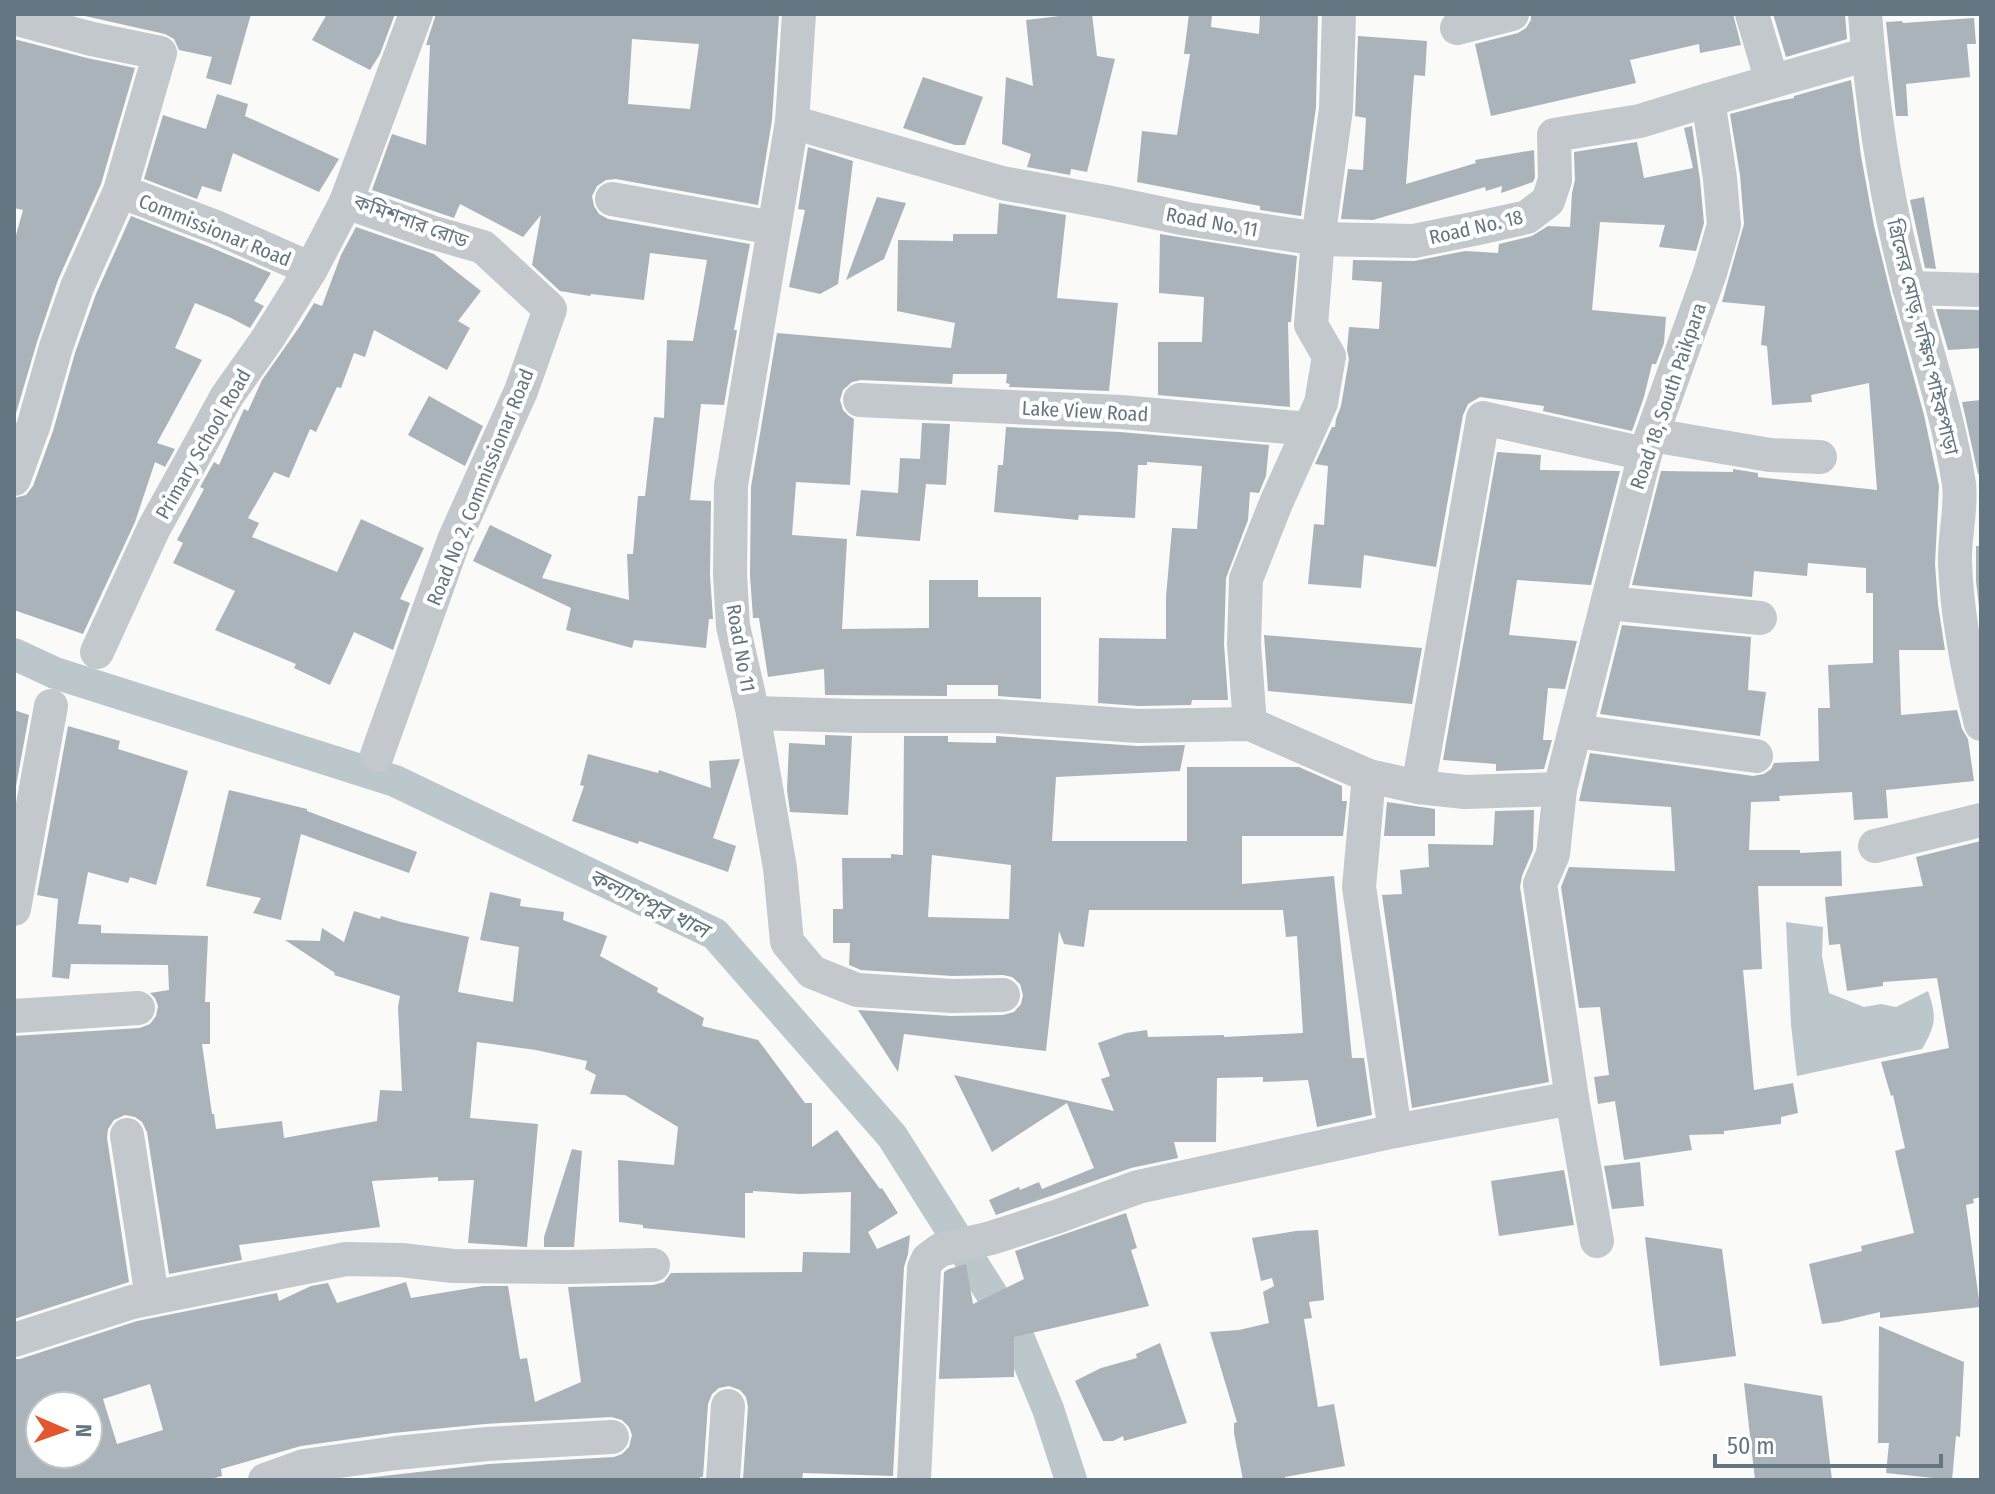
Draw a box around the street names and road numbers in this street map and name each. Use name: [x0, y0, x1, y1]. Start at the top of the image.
street label: Commissionar Road: [135, 189, 295, 271]
street label: কমিশনার রোড: [350, 189, 472, 253]
street label: Road No. 11: [1164, 202, 1260, 242]
street label: Road No. 18: [1427, 205, 1525, 249]
street label: গ্রিলের মোড়, দক্ষিণ পাইকপাড়া: [1882, 216, 1964, 458]
street label: Road 18, South Paikpara: [1625, 300, 1711, 492]
street label: Primary School Road: [150, 365, 256, 523]
street label: Road No 2, Commissionar Road: [421, 365, 539, 609]
street label: Lake View Road: [1021, 396, 1149, 426]
street label: Road No 11: [721, 602, 761, 694]

